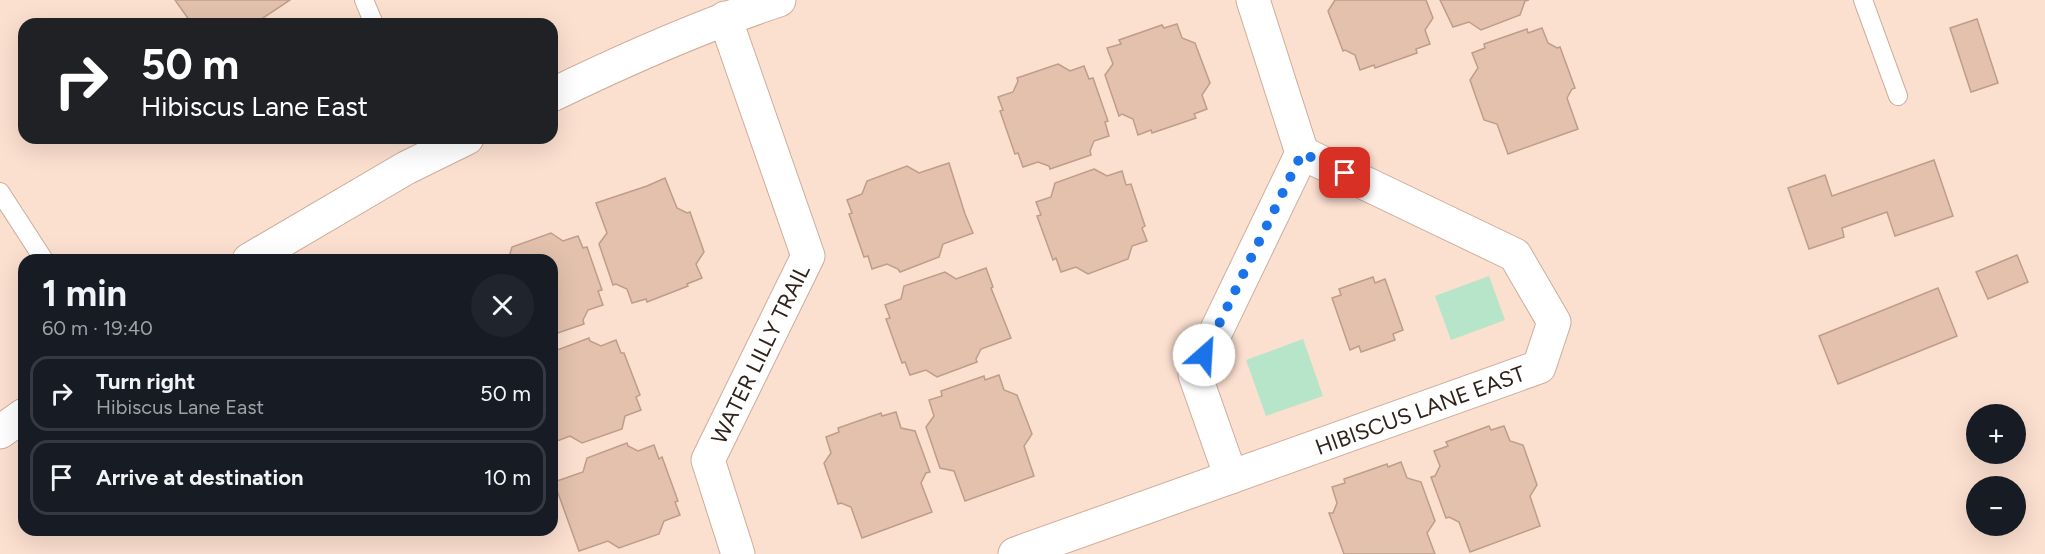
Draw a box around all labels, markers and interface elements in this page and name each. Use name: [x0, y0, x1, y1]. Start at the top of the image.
text: 50 m: [141, 39, 239, 90]
icon: right: [42, 42, 120, 120]
text: Hibiscus Lane East: [141, 90, 368, 123]
pin: [1319, 147, 1370, 198]
icon: arrive: [1328, 156, 1361, 189]
street label: WATER LILLY TRAIL: [705, 260, 816, 448]
text: 1 min: [42, 272, 127, 315]
button: close: [471, 274, 534, 337]
text: 60 m · 19:40: [42, 316, 153, 340]
position arrow: [1172, 323, 1236, 387]
street label: HIBISCUS LANE EAST: [1312, 360, 1529, 461]
text: Turn right: [96, 368, 195, 395]
icon: right: [45, 377, 78, 410]
text: 50 m: [480, 380, 531, 407]
text: Hibiscus Lane East: [96, 395, 264, 419]
map controls: [1966, 404, 2026, 536]
button: +: [1966, 404, 2026, 464]
icon: arrive: [45, 461, 78, 494]
text: Arrive at destination: [96, 464, 304, 491]
text: 10 m: [484, 464, 531, 491]
button: −: [1966, 476, 2026, 536]

